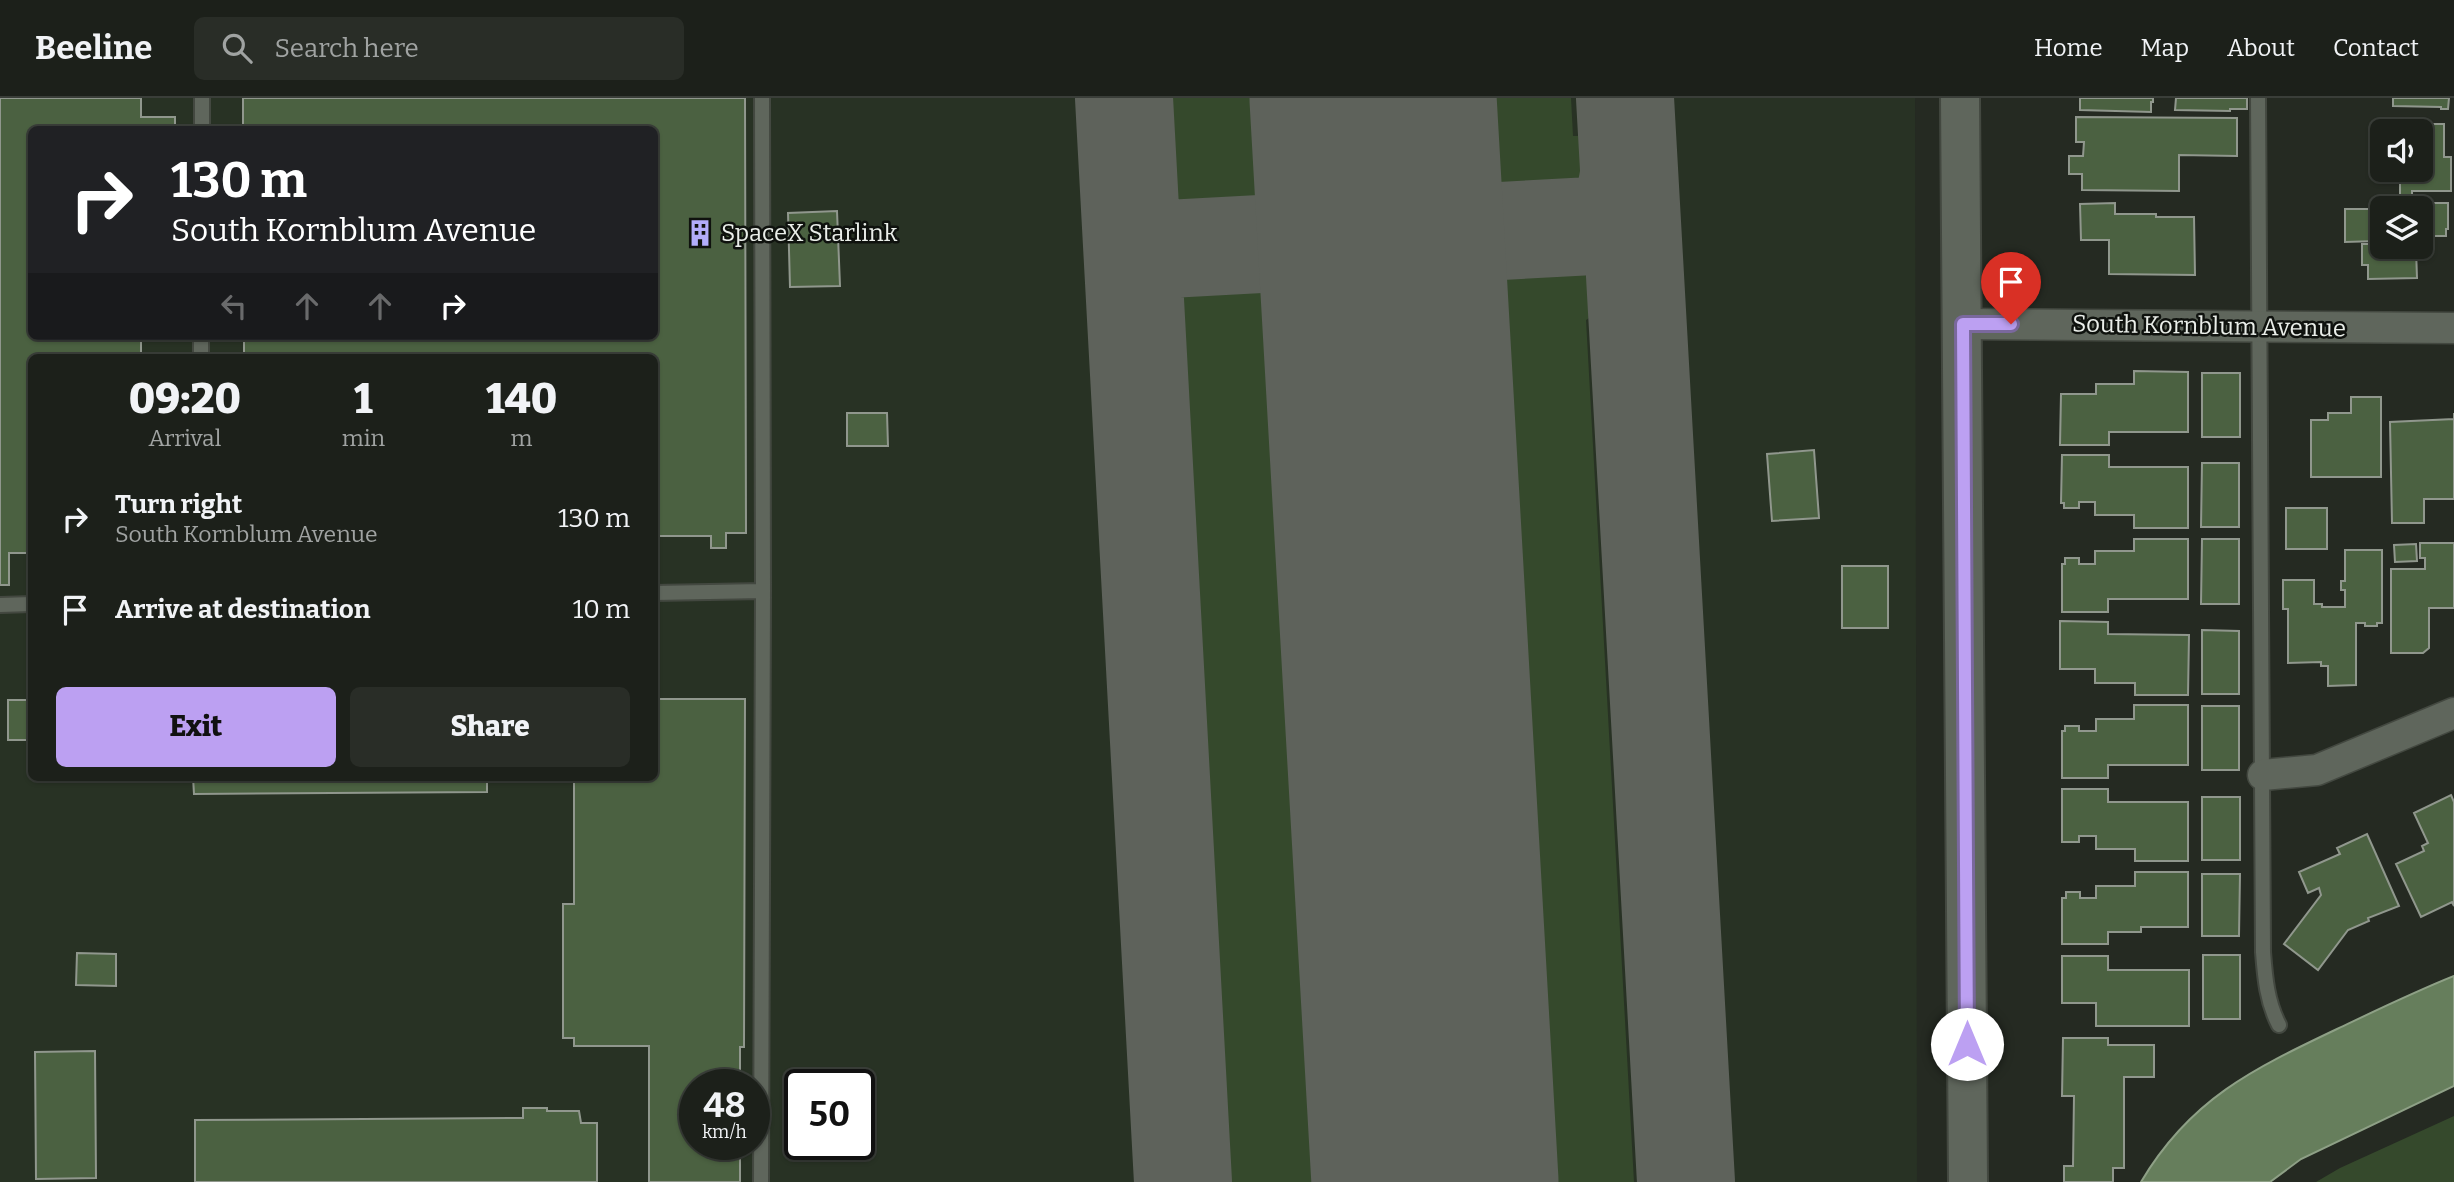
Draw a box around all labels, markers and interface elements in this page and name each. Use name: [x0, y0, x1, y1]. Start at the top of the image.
search box: [194, 17, 684, 80]
text: Beeline: [35, 28, 152, 68]
icon: search: [218, 29, 256, 67]
text: Search here: [274, 33, 419, 64]
text: Home: [2034, 34, 2103, 62]
text: Map: [2141, 34, 2189, 62]
text: About: [2227, 34, 2295, 62]
text: Contact: [2333, 34, 2419, 62]
map controls: [2370, 119, 2433, 259]
button: sound: [2370, 119, 2433, 182]
text: 130 m: [171, 151, 307, 210]
icon: right: [56, 154, 147, 245]
button: layers: [2370, 196, 2433, 259]
text: South Kornblum Avenue: [171, 211, 536, 249]
building icon: SpaceX Starlink: [685, 218, 715, 248]
place label: SpaceX Starlink: [721, 219, 898, 247]
pin: [1981, 252, 2041, 324]
icon: arrive: [1992, 263, 2030, 301]
icon: left: [215, 287, 253, 325]
icon: ahead: [288, 287, 326, 325]
icon: ahead: [361, 287, 399, 325]
icon: right: [434, 287, 472, 325]
street label: South Kornblum Avenue: [2072, 310, 2346, 342]
text: 09:20: [129, 374, 241, 424]
text: 1: [354, 374, 373, 424]
text: 140: [486, 374, 557, 424]
text: Arrival: [148, 424, 221, 452]
text: min: [342, 424, 385, 452]
text: m: [511, 424, 533, 452]
text: Turn right: [115, 489, 242, 520]
icon: right: [56, 500, 94, 538]
text: 130 m: [558, 503, 630, 534]
text: South Kornblum Avenue: [115, 520, 378, 548]
icon: arrive: [56, 591, 94, 629]
text: Arrive at destination: [115, 594, 370, 625]
text: 10 m: [573, 594, 630, 625]
button: Exit: [56, 687, 336, 767]
button: Share: [350, 687, 630, 767]
position arrow: [1930, 1007, 2004, 1081]
speed limit sign: 50: [784, 1069, 875, 1160]
text: 48: [703, 1084, 746, 1126]
text: km/h: [702, 1121, 747, 1143]

